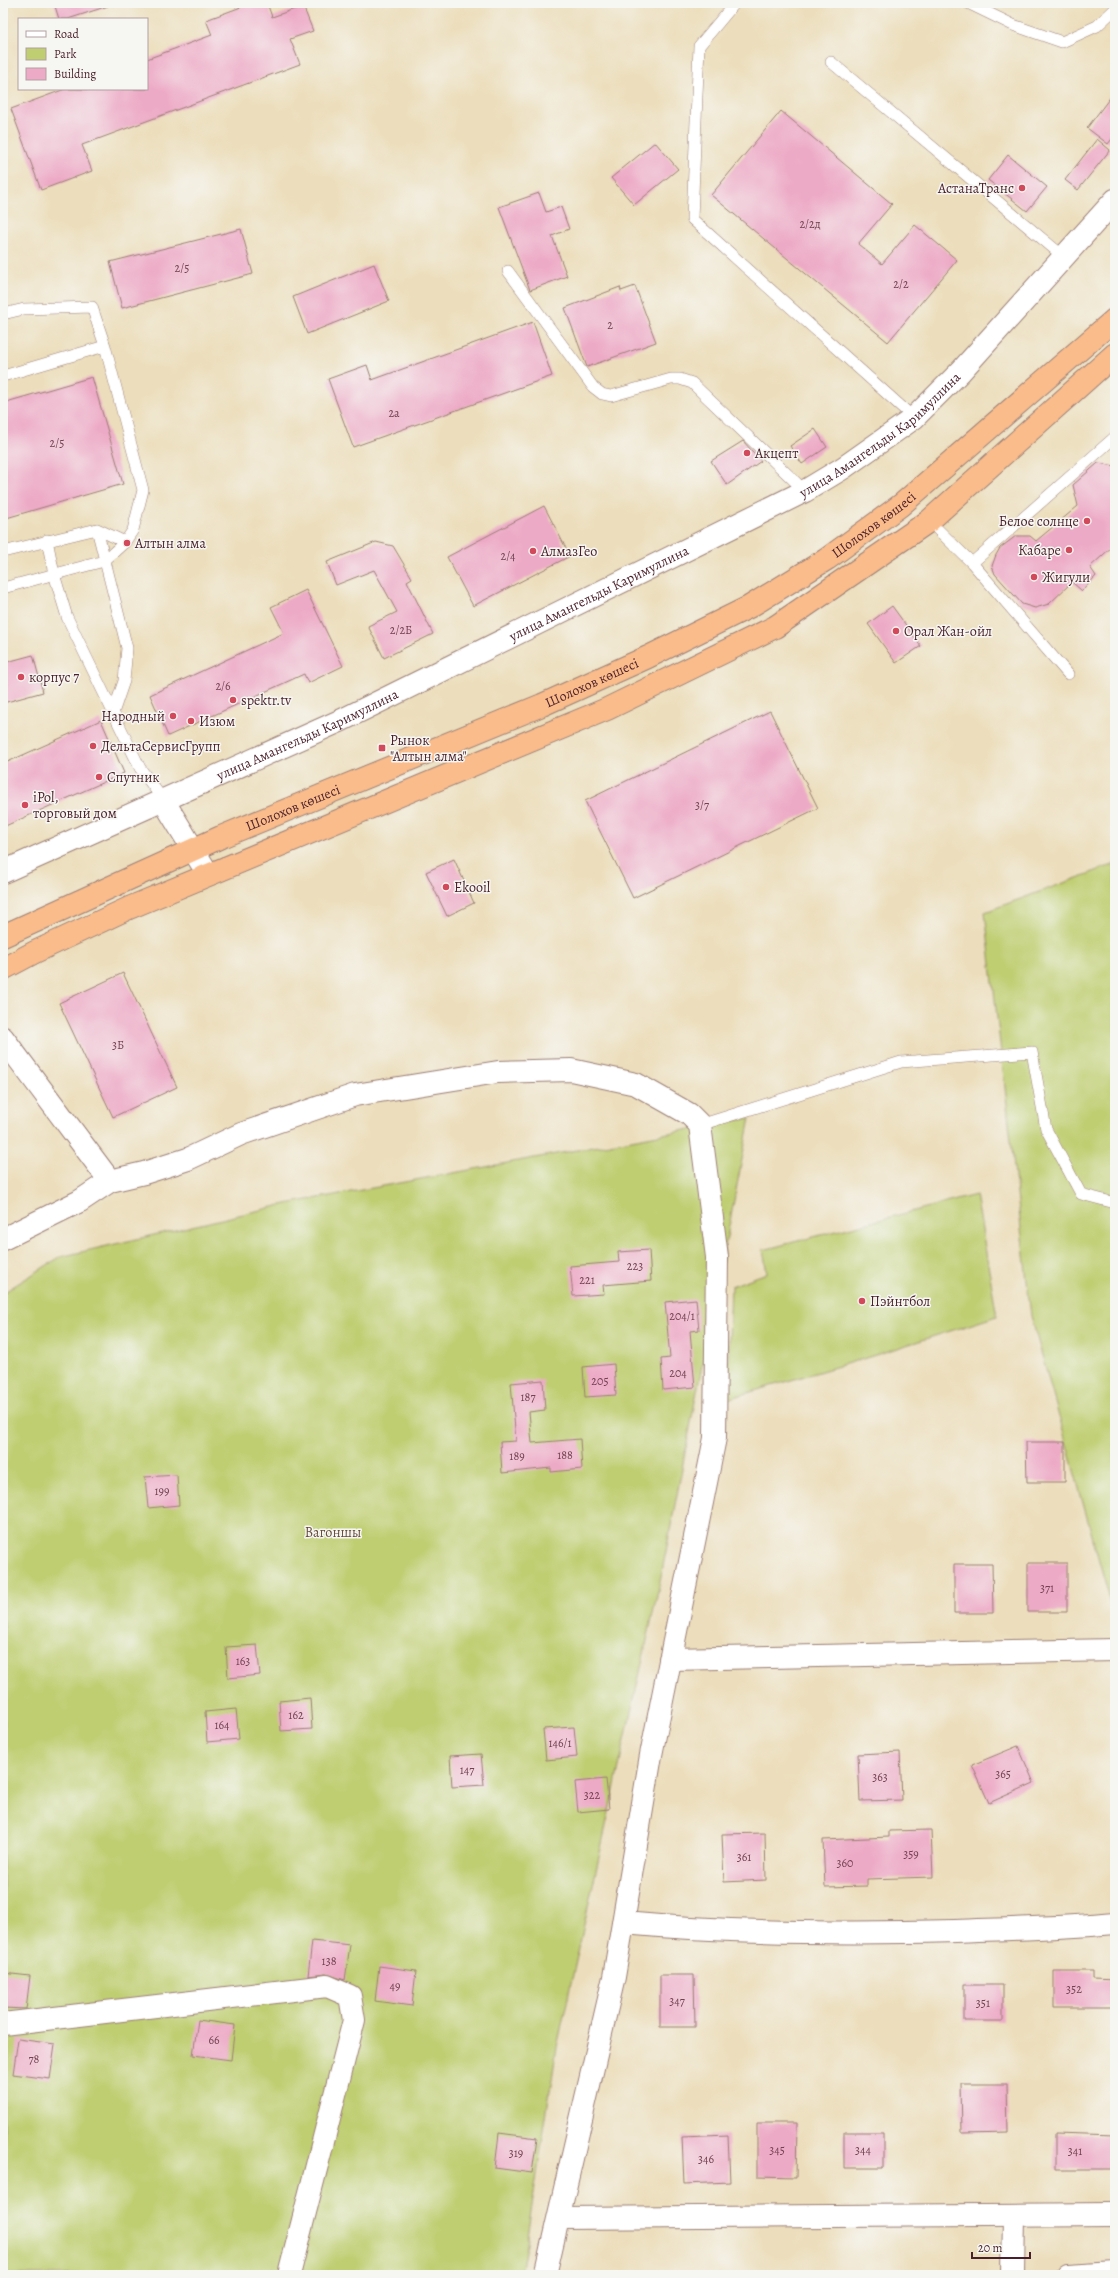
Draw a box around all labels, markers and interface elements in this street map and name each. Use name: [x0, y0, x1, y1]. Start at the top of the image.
legend: [18, 18, 148, 90]
text: Road: [54, 26, 80, 42]
text: Park: [54, 46, 77, 62]
text: Building: [54, 66, 96, 82]
place label: АстанаТранс: [937, 179, 1014, 198]
marker: АстанаТранс: [1017, 183, 1027, 193]
house number: 2/2д: [799, 216, 821, 232]
house number: 2/5: [175, 260, 189, 276]
house number: 2/2: [893, 276, 909, 292]
house number: 2: [607, 317, 613, 333]
street label: улица Амангельды Каримуллина: [795, 368, 965, 503]
house number: 2а: [388, 405, 400, 421]
house number: 2/5: [50, 435, 64, 451]
place label: Акцепт: [754, 444, 799, 463]
marker: Акцепт: [742, 448, 752, 458]
street label: Шолохов көшесі: [828, 487, 920, 563]
place label: Белое солнце: [999, 512, 1079, 531]
marker: Белое солнце: [1082, 516, 1092, 526]
place label: Алтын алма: [134, 534, 206, 553]
marker: Алтын алма: [122, 538, 132, 548]
street label: улица Амангельды Каримуллина: [505, 541, 693, 646]
place label: Кабаре: [1018, 541, 1061, 560]
place label: АлмазГео: [540, 542, 597, 561]
marker: Кабаре: [1064, 545, 1074, 555]
marker: АлмазГео: [528, 546, 538, 556]
house number: 2/4: [500, 548, 516, 564]
place label: Жигули: [1042, 568, 1090, 587]
marker: Жигули: [1029, 572, 1039, 582]
house number: 2/2Б: [390, 622, 412, 638]
place label: Орал Жан-ойл: [904, 622, 992, 641]
marker: Орал Жан-ойл: [891, 626, 901, 636]
street label: Шолохов көшесі: [542, 654, 642, 712]
place label: корпус 7: [29, 668, 79, 687]
marker: корпус 7: [16, 672, 26, 682]
house number: 2/6: [215, 678, 231, 694]
street label: улица Амангельды Каримуллина: [213, 684, 402, 785]
place label: spektr.tv: [241, 691, 292, 710]
marker: spektr.tv: [228, 695, 238, 705]
place label: Народный: [101, 707, 165, 726]
marker: Народный: [168, 711, 178, 721]
place label: Изюм: [199, 712, 235, 731]
marker: Изюм: [186, 716, 196, 726]
place label: Рынок "Алтын алма": [390, 731, 467, 766]
place label: ДельтаСервисГрупп: [101, 737, 221, 756]
marker: ДельтаСервисГрупп: [88, 741, 98, 751]
marker: Рынок "Алтын алма": [377, 743, 387, 753]
place label: Спутник: [107, 768, 160, 787]
marker: Спутник: [94, 772, 104, 782]
street label: Шолохов көшесі: [243, 780, 343, 836]
place label: iPol, торговый дом: [33, 788, 117, 823]
house number: 3/7: [695, 797, 710, 813]
marker: iPol, торговый дом: [20, 800, 30, 810]
place label: Ekooil: [454, 878, 491, 897]
marker: Ekooil: [441, 882, 451, 892]
house number: 3Б: [112, 1037, 124, 1053]
house number: 223: [627, 1258, 643, 1274]
house number: 221: [579, 1272, 595, 1288]
place label: Пэйнтбол: [870, 1292, 930, 1311]
marker: Пэйнтбол: [857, 1296, 867, 1306]
house number: 204/1: [669, 1308, 695, 1324]
house number: 204: [669, 1365, 687, 1381]
house number: 205: [591, 1373, 609, 1389]
house number: 187: [521, 1389, 536, 1405]
house number: 188: [557, 1447, 573, 1463]
house number: 189: [509, 1448, 525, 1464]
house number: 199: [154, 1483, 170, 1499]
park label: Вагоншы: [305, 1523, 361, 1542]
house number: 371: [1040, 1580, 1054, 1596]
house number: 163: [236, 1653, 250, 1669]
house number: 162: [288, 1707, 304, 1723]
house number: 164: [214, 1717, 230, 1733]
house number: 146/1: [548, 1735, 572, 1751]
house number: 147: [460, 1762, 475, 1778]
house number: 365: [995, 1766, 1011, 1782]
house number: 363: [872, 1769, 888, 1785]
house number: 322: [584, 1787, 600, 1803]
house number: 359: [903, 1846, 919, 1862]
house number: 361: [737, 1849, 751, 1865]
house number: 360: [837, 1855, 853, 1871]
house number: 138: [322, 1953, 337, 1969]
house number: 49: [390, 1978, 400, 1994]
house number: 352: [1066, 1981, 1082, 1997]
house number: 347: [669, 1993, 686, 2009]
house number: 351: [976, 1995, 990, 2011]
house number: 66: [208, 2032, 220, 2048]
house number: 78: [29, 2051, 40, 2067]
house number: 345: [769, 2142, 785, 2158]
house number: 344: [855, 2142, 871, 2158]
house number: 341: [1068, 2143, 1082, 2159]
house number: 319: [509, 2145, 523, 2161]
house number: 346: [698, 2151, 714, 2167]
scale bar: [972, 2234, 1030, 2260]
text: 20 m: [978, 2240, 1002, 2256]

